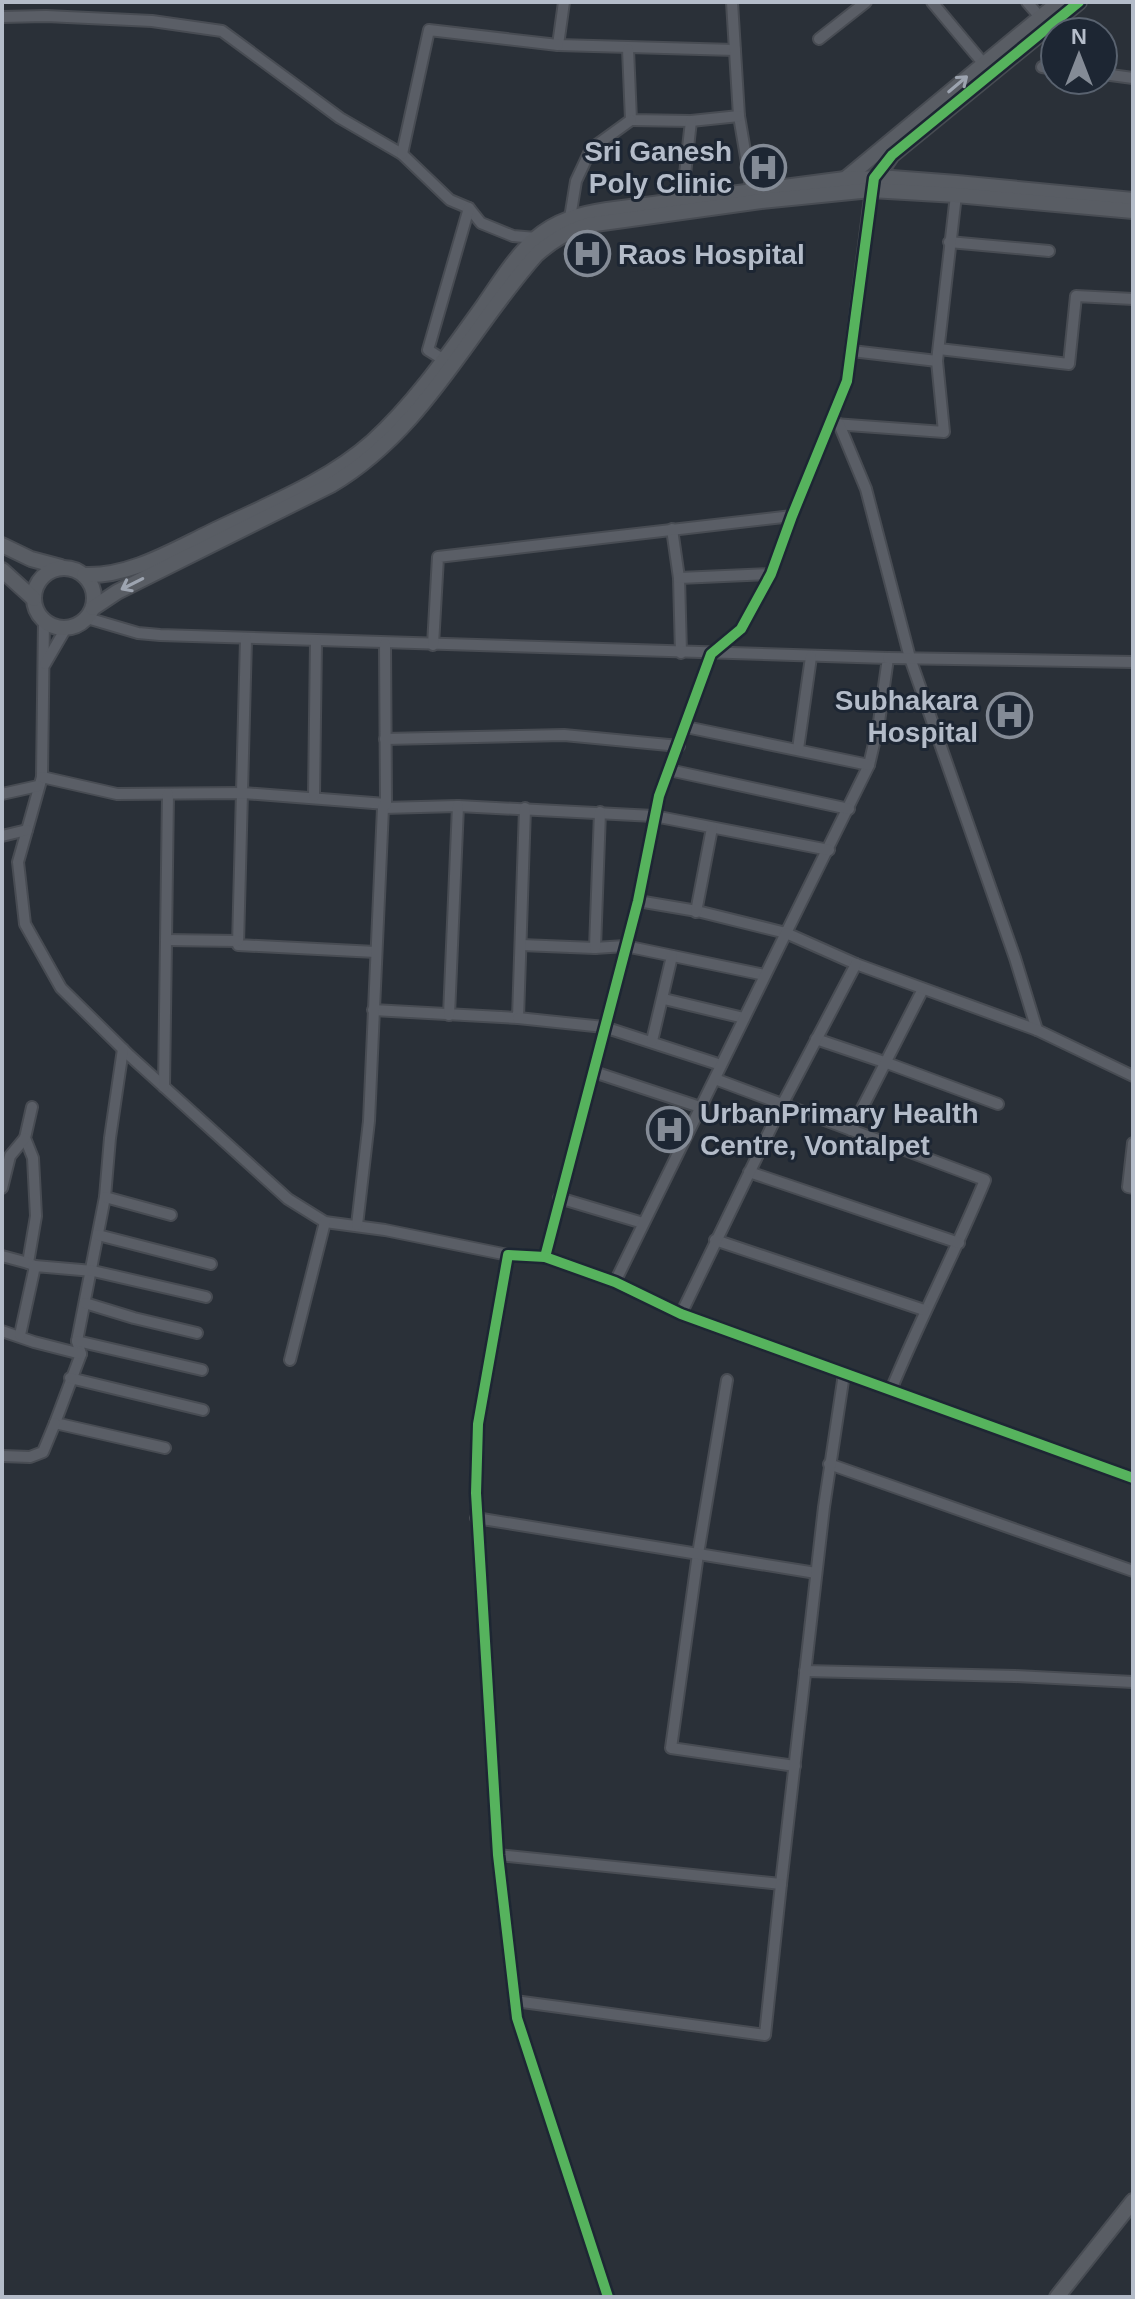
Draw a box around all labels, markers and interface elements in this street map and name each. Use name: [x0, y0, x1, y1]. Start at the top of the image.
north arrow: [1039, 16, 1119, 96]
text: N: [1071, 24, 1087, 49]
one-way arrow: [947, 75, 968, 93]
place label: Sri Ganesh Poly Clinic: [584, 136, 732, 199]
hospital icon: Sri Ganesh Poly Clinic: [739, 143, 787, 191]
hospital icon: Raos Hospital: [563, 230, 611, 278]
place label: Raos Hospital: [618, 239, 805, 270]
one-way arrow: [120, 577, 144, 593]
place label: Subhakara Hospital: [835, 685, 978, 748]
hospital icon: Subhakara Hospital: [985, 692, 1033, 740]
place label: UrbanPrimary Health Centre, Vontalpet: [700, 1098, 979, 1161]
hospital icon: UrbanPrimary Health Centre, Vontalpet: [645, 1105, 693, 1153]

